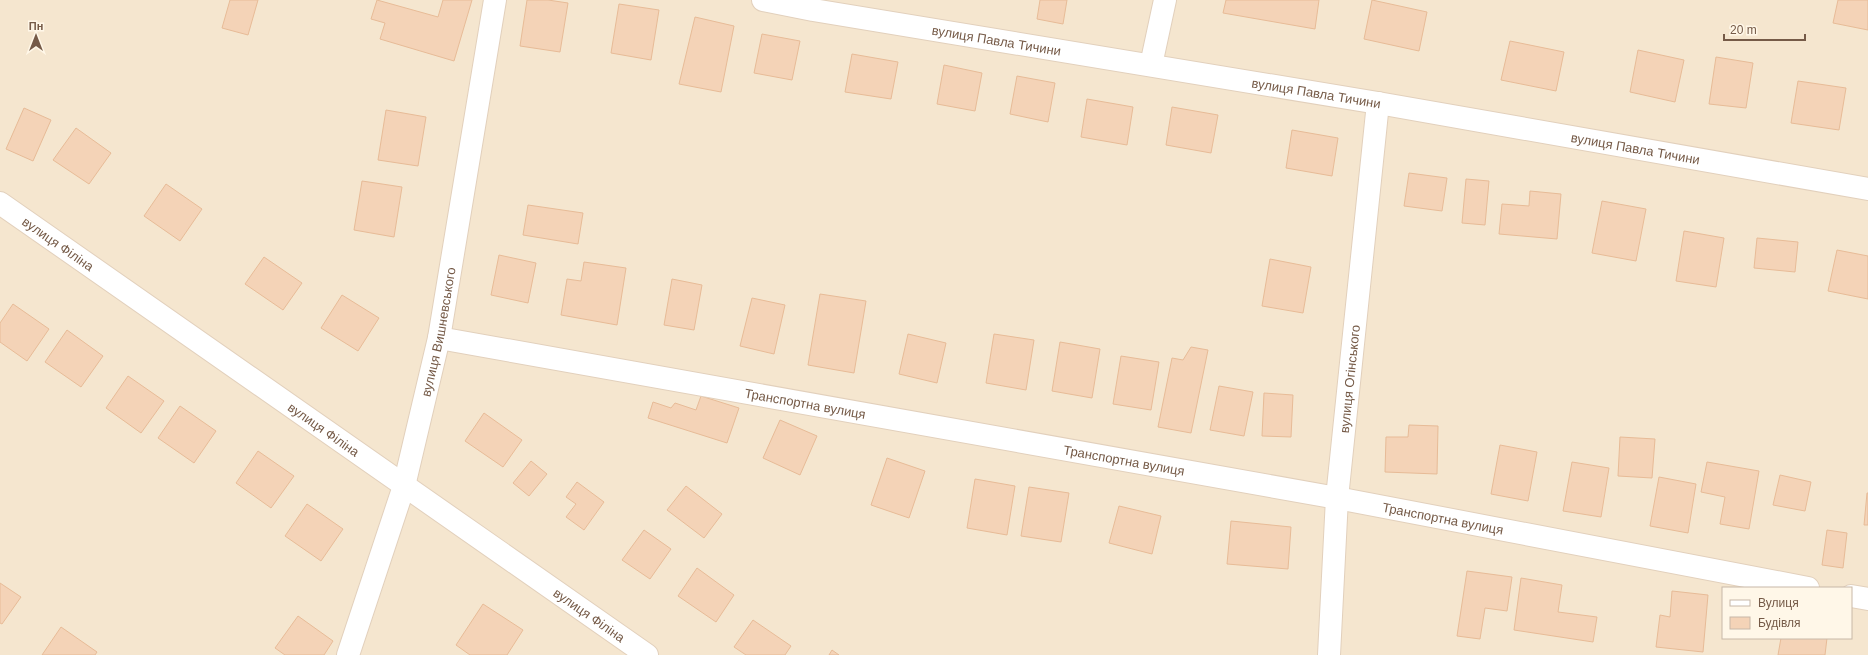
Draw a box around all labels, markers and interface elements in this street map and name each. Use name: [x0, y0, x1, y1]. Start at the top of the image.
north arrow: [16, 16, 56, 56]
scale bar: [1724, 16, 1805, 42]
text: Пн: [29, 20, 43, 32]
street label: вулиця Павла Тичини: [931, 23, 1062, 59]
text: 20 m: [1730, 23, 1757, 37]
street label: вулиця Павла Тичини: [1251, 75, 1382, 111]
street label: вулиця Павла Тичини: [1570, 130, 1701, 167]
street label: вулиця Філіна: [19, 214, 97, 275]
street label: вулиця Вишневського: [418, 266, 459, 398]
street label: вулиця Огінського: [1337, 324, 1363, 434]
street label: Транспортна вулиця: [743, 386, 867, 422]
street label: вулиця Філіна: [285, 400, 363, 460]
street label: Транспортна вулиця: [1062, 442, 1186, 479]
street label: Транспортна вулиця: [1381, 500, 1505, 538]
street label: вулиця Філіна: [551, 585, 628, 646]
legend: [1722, 587, 1852, 639]
text: Вулиця: [1758, 596, 1799, 610]
text: Будівля: [1758, 616, 1800, 630]

